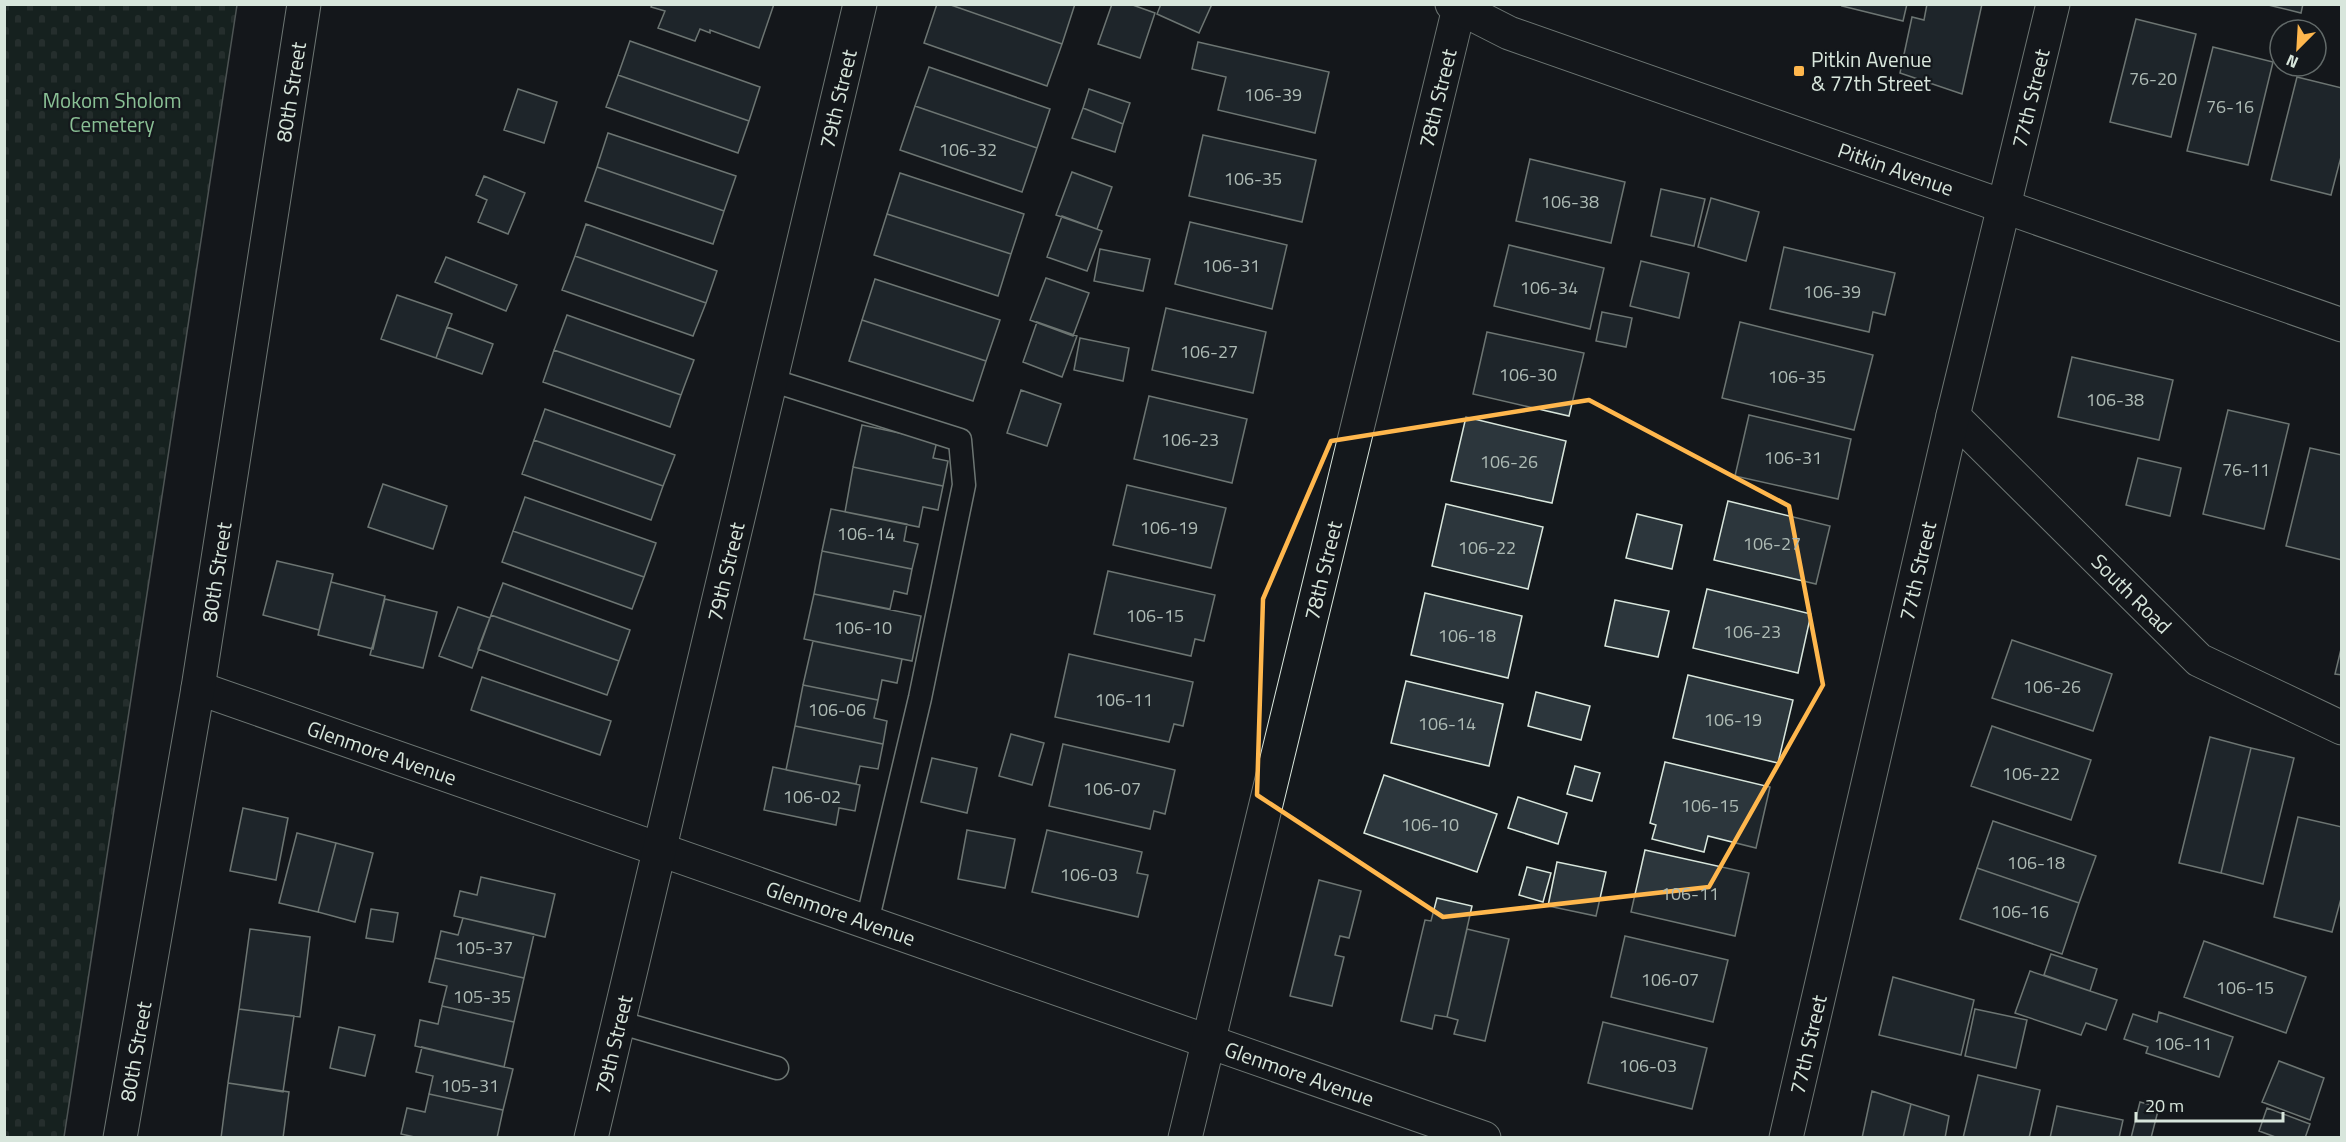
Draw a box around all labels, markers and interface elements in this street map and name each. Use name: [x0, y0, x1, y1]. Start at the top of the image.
north arrow: [2268, 18, 2328, 78]
street label: 80th Street: [267, 39, 314, 144]
place label: Pitkin Avenue & 77th Street: [1811, 43, 1932, 99]
street label: 79th Street: [810, 45, 865, 152]
street label: 78th Street: [1410, 45, 1465, 151]
street label: 77th Street: [2003, 45, 2058, 151]
text: N: [2282, 48, 2302, 75]
marker: Pitkin Avenue & 77th Street: [1792, 64, 1806, 78]
house number: 76-20: [2129, 65, 2177, 92]
house number: 106-39: [1244, 81, 1302, 108]
park label: Mokom Sholom Cemetery: [43, 84, 181, 140]
house number: 76-16: [2206, 93, 2254, 120]
street label: Pitkin Avenue: [1834, 134, 1958, 204]
house number: 106-32: [939, 136, 997, 163]
house number: 106-35: [1224, 165, 1282, 192]
house number: 106-38: [1541, 188, 1599, 215]
house number: 106-31: [1202, 252, 1260, 279]
house number: 106-34: [1520, 274, 1578, 301]
house number: 106-39: [1803, 278, 1861, 305]
house number: 106-27: [1180, 338, 1238, 365]
house number: 106-30: [1499, 361, 1557, 388]
house number: 106-35: [1768, 363, 1826, 390]
house number: 106-38: [2086, 386, 2144, 413]
house number: 106-23: [1161, 426, 1219, 453]
house number: 106-31: [1764, 444, 1822, 471]
house number: 106-26: [1480, 448, 1538, 475]
house number: 76-11: [2222, 456, 2270, 483]
house number: 106-19: [1140, 514, 1198, 541]
street label: 78th Street: [1295, 517, 1350, 623]
street label: 79th Street: [698, 518, 753, 625]
street label: 77th Street: [1890, 518, 1944, 624]
street label: 80th Street: [192, 519, 240, 624]
house number: 106-14: [837, 520, 895, 547]
house number: 106-27: [1743, 530, 1801, 557]
house number: 106-22: [1458, 534, 1516, 561]
street label: South Road: [2084, 546, 2180, 641]
house number: 106-15: [1126, 602, 1184, 629]
house number: 106-10: [834, 614, 892, 641]
house number: 106-23: [1723, 618, 1781, 645]
house number: 106-18: [1438, 622, 1496, 649]
house number: 106-26: [2023, 673, 2081, 700]
house number: 106-11: [1095, 686, 1153, 713]
house number: 106-06: [808, 696, 866, 723]
house number: 106-19: [1704, 706, 1762, 733]
house number: 106-14: [1418, 710, 1476, 737]
street label: Glenmore Avenue: [303, 711, 461, 793]
house number: 106-22: [2002, 760, 2060, 787]
house number: 106-07: [1083, 775, 1141, 802]
house number: 106-02: [783, 783, 841, 810]
house number: 106-15: [1681, 792, 1739, 819]
house number: 106-10: [1401, 811, 1459, 838]
house number: 106-18: [2007, 849, 2065, 876]
house number: 106-03: [1060, 861, 1118, 888]
street label: Glenmore Avenue: [762, 872, 920, 954]
house number: 106-11: [1661, 880, 1719, 907]
house number: 106-16: [1991, 898, 2049, 925]
house number: 105-37: [455, 934, 513, 961]
house number: 106-07: [1641, 966, 1699, 993]
house number: 106-15: [2216, 974, 2274, 1001]
house number: 105-35: [453, 983, 511, 1010]
street label: 79th Street: [586, 991, 641, 1097]
street label: 77th Street: [1781, 991, 1835, 1097]
street label: 80th Street: [111, 998, 160, 1104]
house number: 106-11: [2154, 1030, 2212, 1057]
street label: Glenmore Avenue: [1220, 1033, 1379, 1114]
house number: 106-03: [1619, 1052, 1677, 1079]
house number: 105-31: [441, 1072, 499, 1099]
scale bar: [2136, 1085, 2283, 1123]
text: 20 m: [2145, 1092, 2184, 1119]

